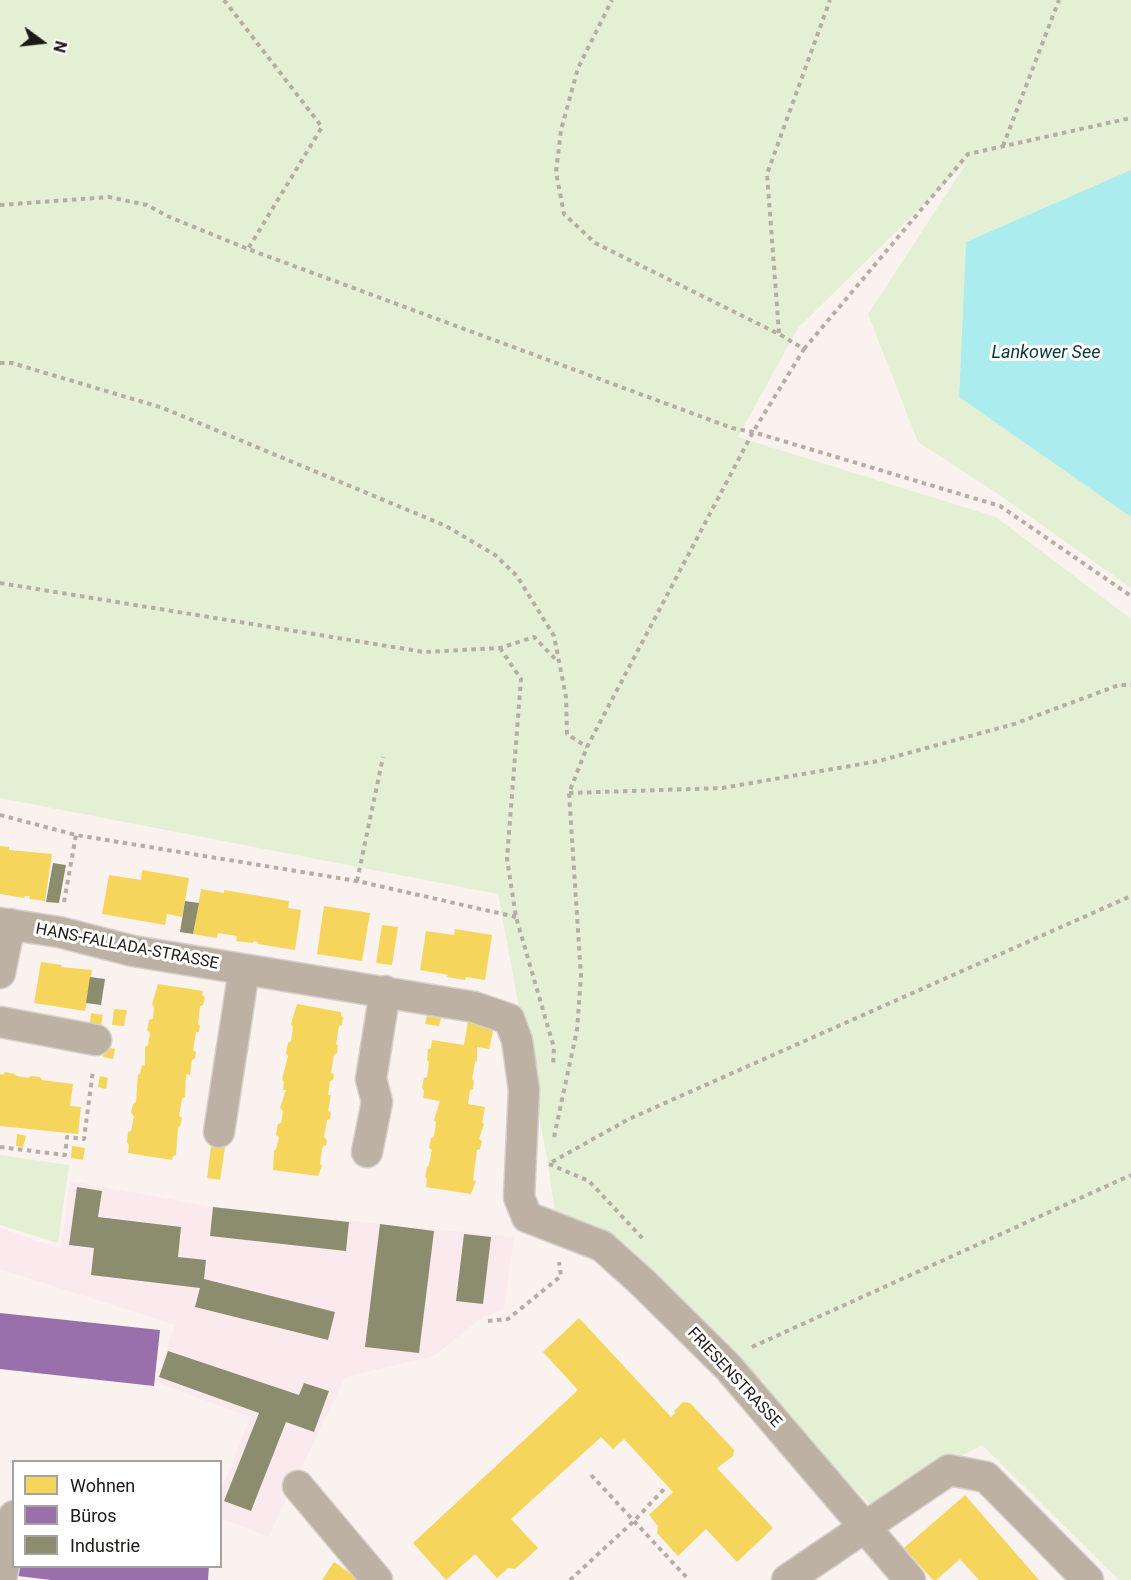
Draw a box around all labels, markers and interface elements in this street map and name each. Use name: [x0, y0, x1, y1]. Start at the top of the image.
north arrow: [12, 12, 72, 72]
text: N: [49, 39, 71, 55]
water label: Lankower See: [992, 342, 1100, 364]
street label: HANS-FALLADA-STRASSE: [34, 920, 220, 974]
street label: FRIESENSTRASSE: [683, 1324, 785, 1432]
legend: [12, 1460, 222, 1568]
text: Wohnen: [70, 1475, 135, 1496]
text: Büros: [70, 1505, 117, 1526]
text: Industrie: [70, 1535, 140, 1556]

